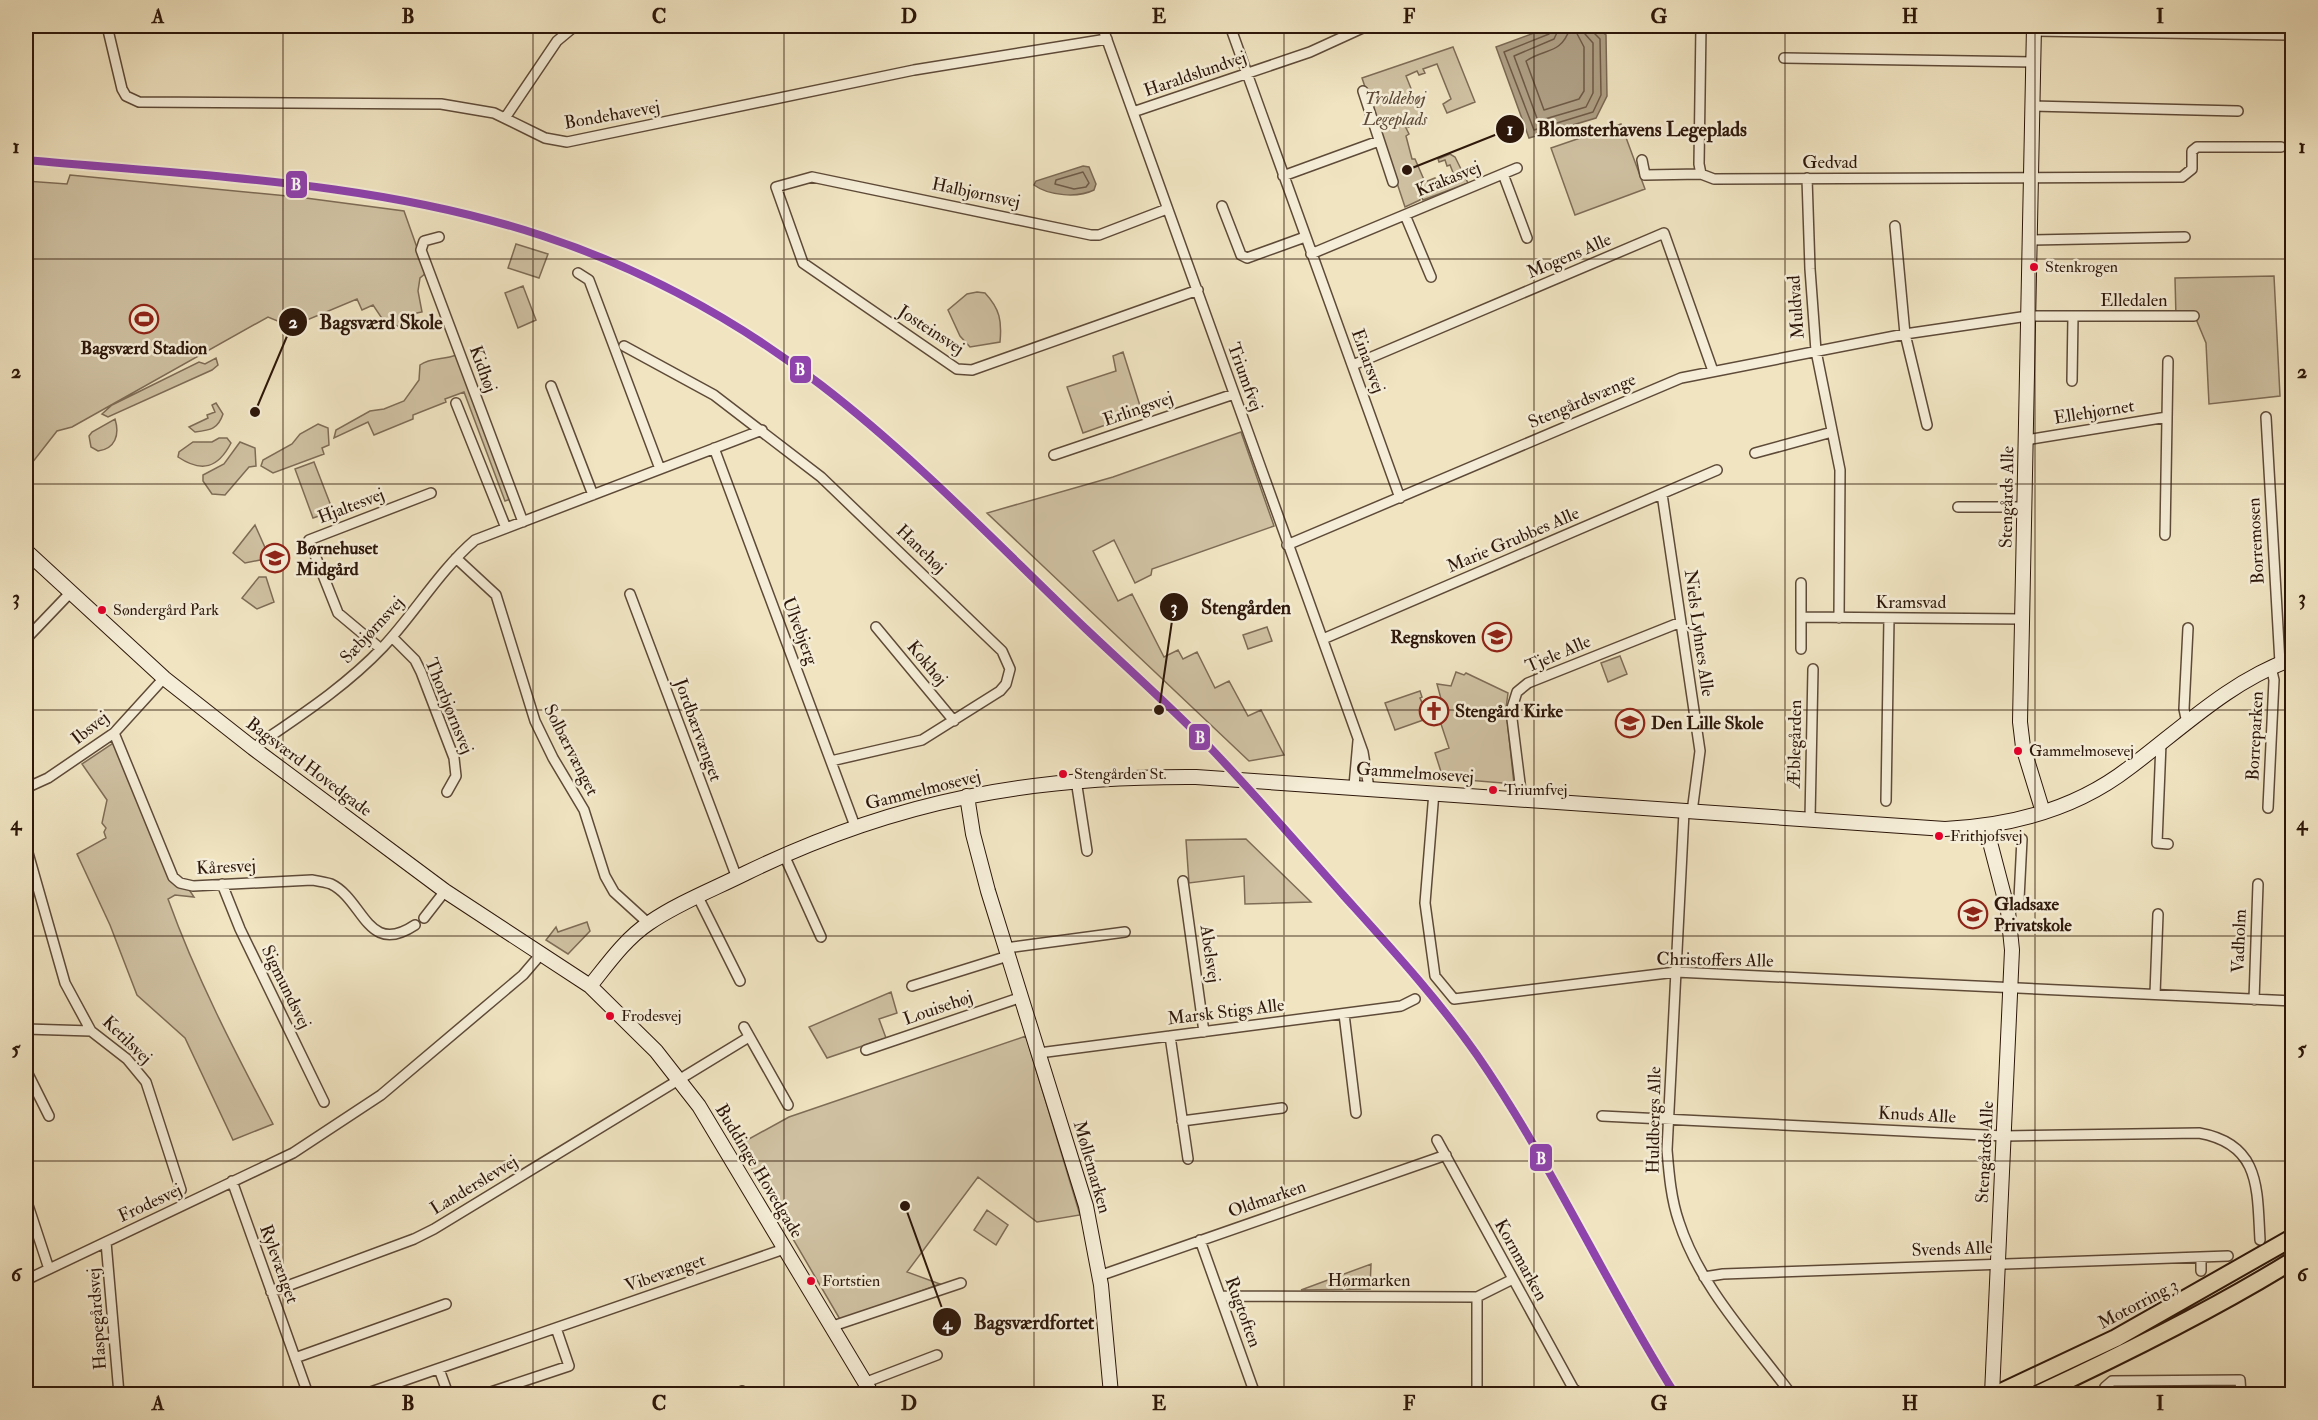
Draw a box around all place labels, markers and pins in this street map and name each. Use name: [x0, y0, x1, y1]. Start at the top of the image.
callout: Blomsterhavens Legeplads: [1495, 110, 1758, 148]
place label: Stenkrogen: [2045, 257, 2118, 277]
marker: Stenkrogen: [2028, 261, 2040, 273]
sports icon: Bagsværd Stadion: [128, 303, 160, 335]
callout: Bagsværd Skole: [278, 303, 455, 341]
place label: Bagsværd Stadion: [81, 337, 208, 360]
place label: Børnehuset Midgård: [295, 537, 378, 581]
school or university icon: Børnehuset Midgård: [259, 542, 291, 574]
callout: Stengården: [1159, 588, 1303, 626]
place label: Søndergård Park: [113, 600, 219, 620]
marker: Søndergård Park: [96, 604, 108, 616]
school or university icon: Regnskoven: [1481, 621, 1513, 653]
place label: Regnskoven: [1390, 626, 1477, 649]
church icon: Stengård Kirke: [1418, 695, 1450, 727]
place label: Stengård Kirke: [1455, 700, 1564, 723]
school or university icon: Den Lille Skole: [1614, 707, 1646, 739]
place label: Den Lille Skole: [1651, 712, 1764, 735]
place label: Gammelmosevej: [2029, 741, 2134, 761]
marker: Gammelmosevej: [2012, 745, 2024, 757]
place label: Stengården St.: [1074, 764, 1167, 784]
marker: Stengården St.: [1057, 768, 1069, 780]
place label: Triumfvej: [1504, 780, 1567, 800]
marker: Triumfvej: [1487, 784, 1499, 796]
place label: Frithjofsvej: [1950, 826, 2023, 846]
marker: Frithjofsvej: [1933, 830, 1945, 842]
place label: Gladsaxe Privatskole: [1994, 893, 2072, 937]
school or university icon: Gladsaxe Privatskole: [1957, 898, 1989, 930]
place label: Frodesvej: [621, 1006, 681, 1026]
marker: Frodesvej: [604, 1010, 616, 1022]
place label: Fortstien: [822, 1271, 880, 1291]
marker: Fortstien: [805, 1275, 817, 1287]
callout: Bagsværdfortet: [932, 1303, 1106, 1341]

